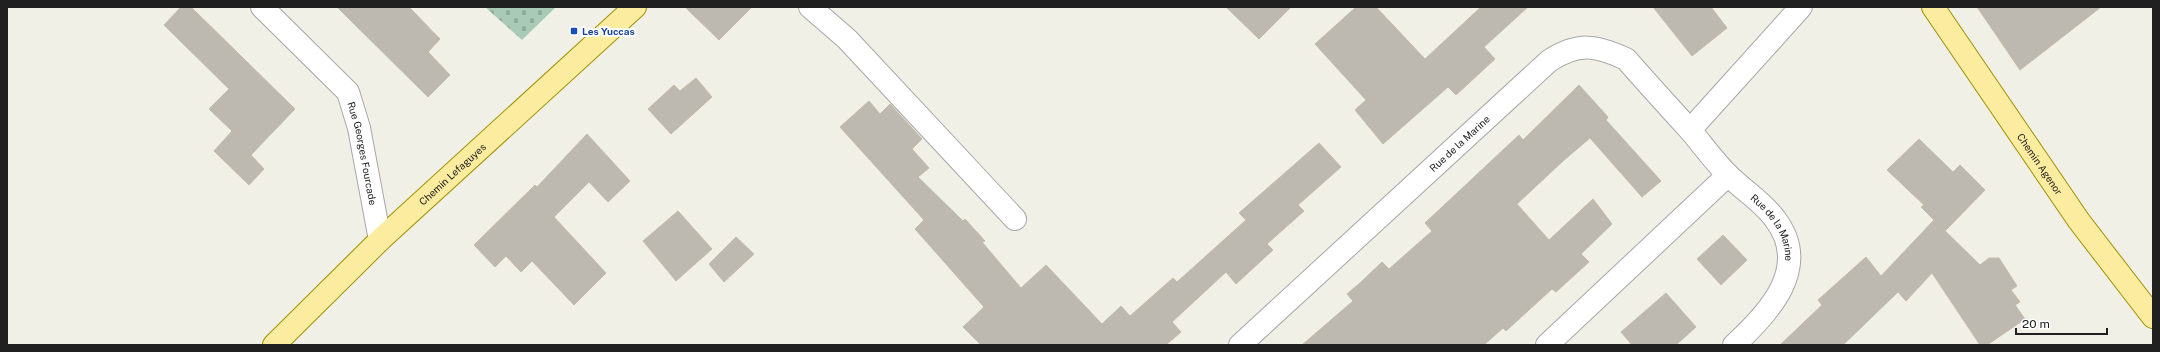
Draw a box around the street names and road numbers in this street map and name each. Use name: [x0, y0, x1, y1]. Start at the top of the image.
street label: Rue Georges Fourcade: [345, 100, 379, 206]
street label: Rue de la Marine: [1427, 112, 1492, 174]
street label: Chemin Agenor: [2015, 131, 2065, 197]
street label: Chemin Lefaguyes: [416, 141, 488, 208]
street label: Rue de la Marine: [1749, 191, 1795, 262]

